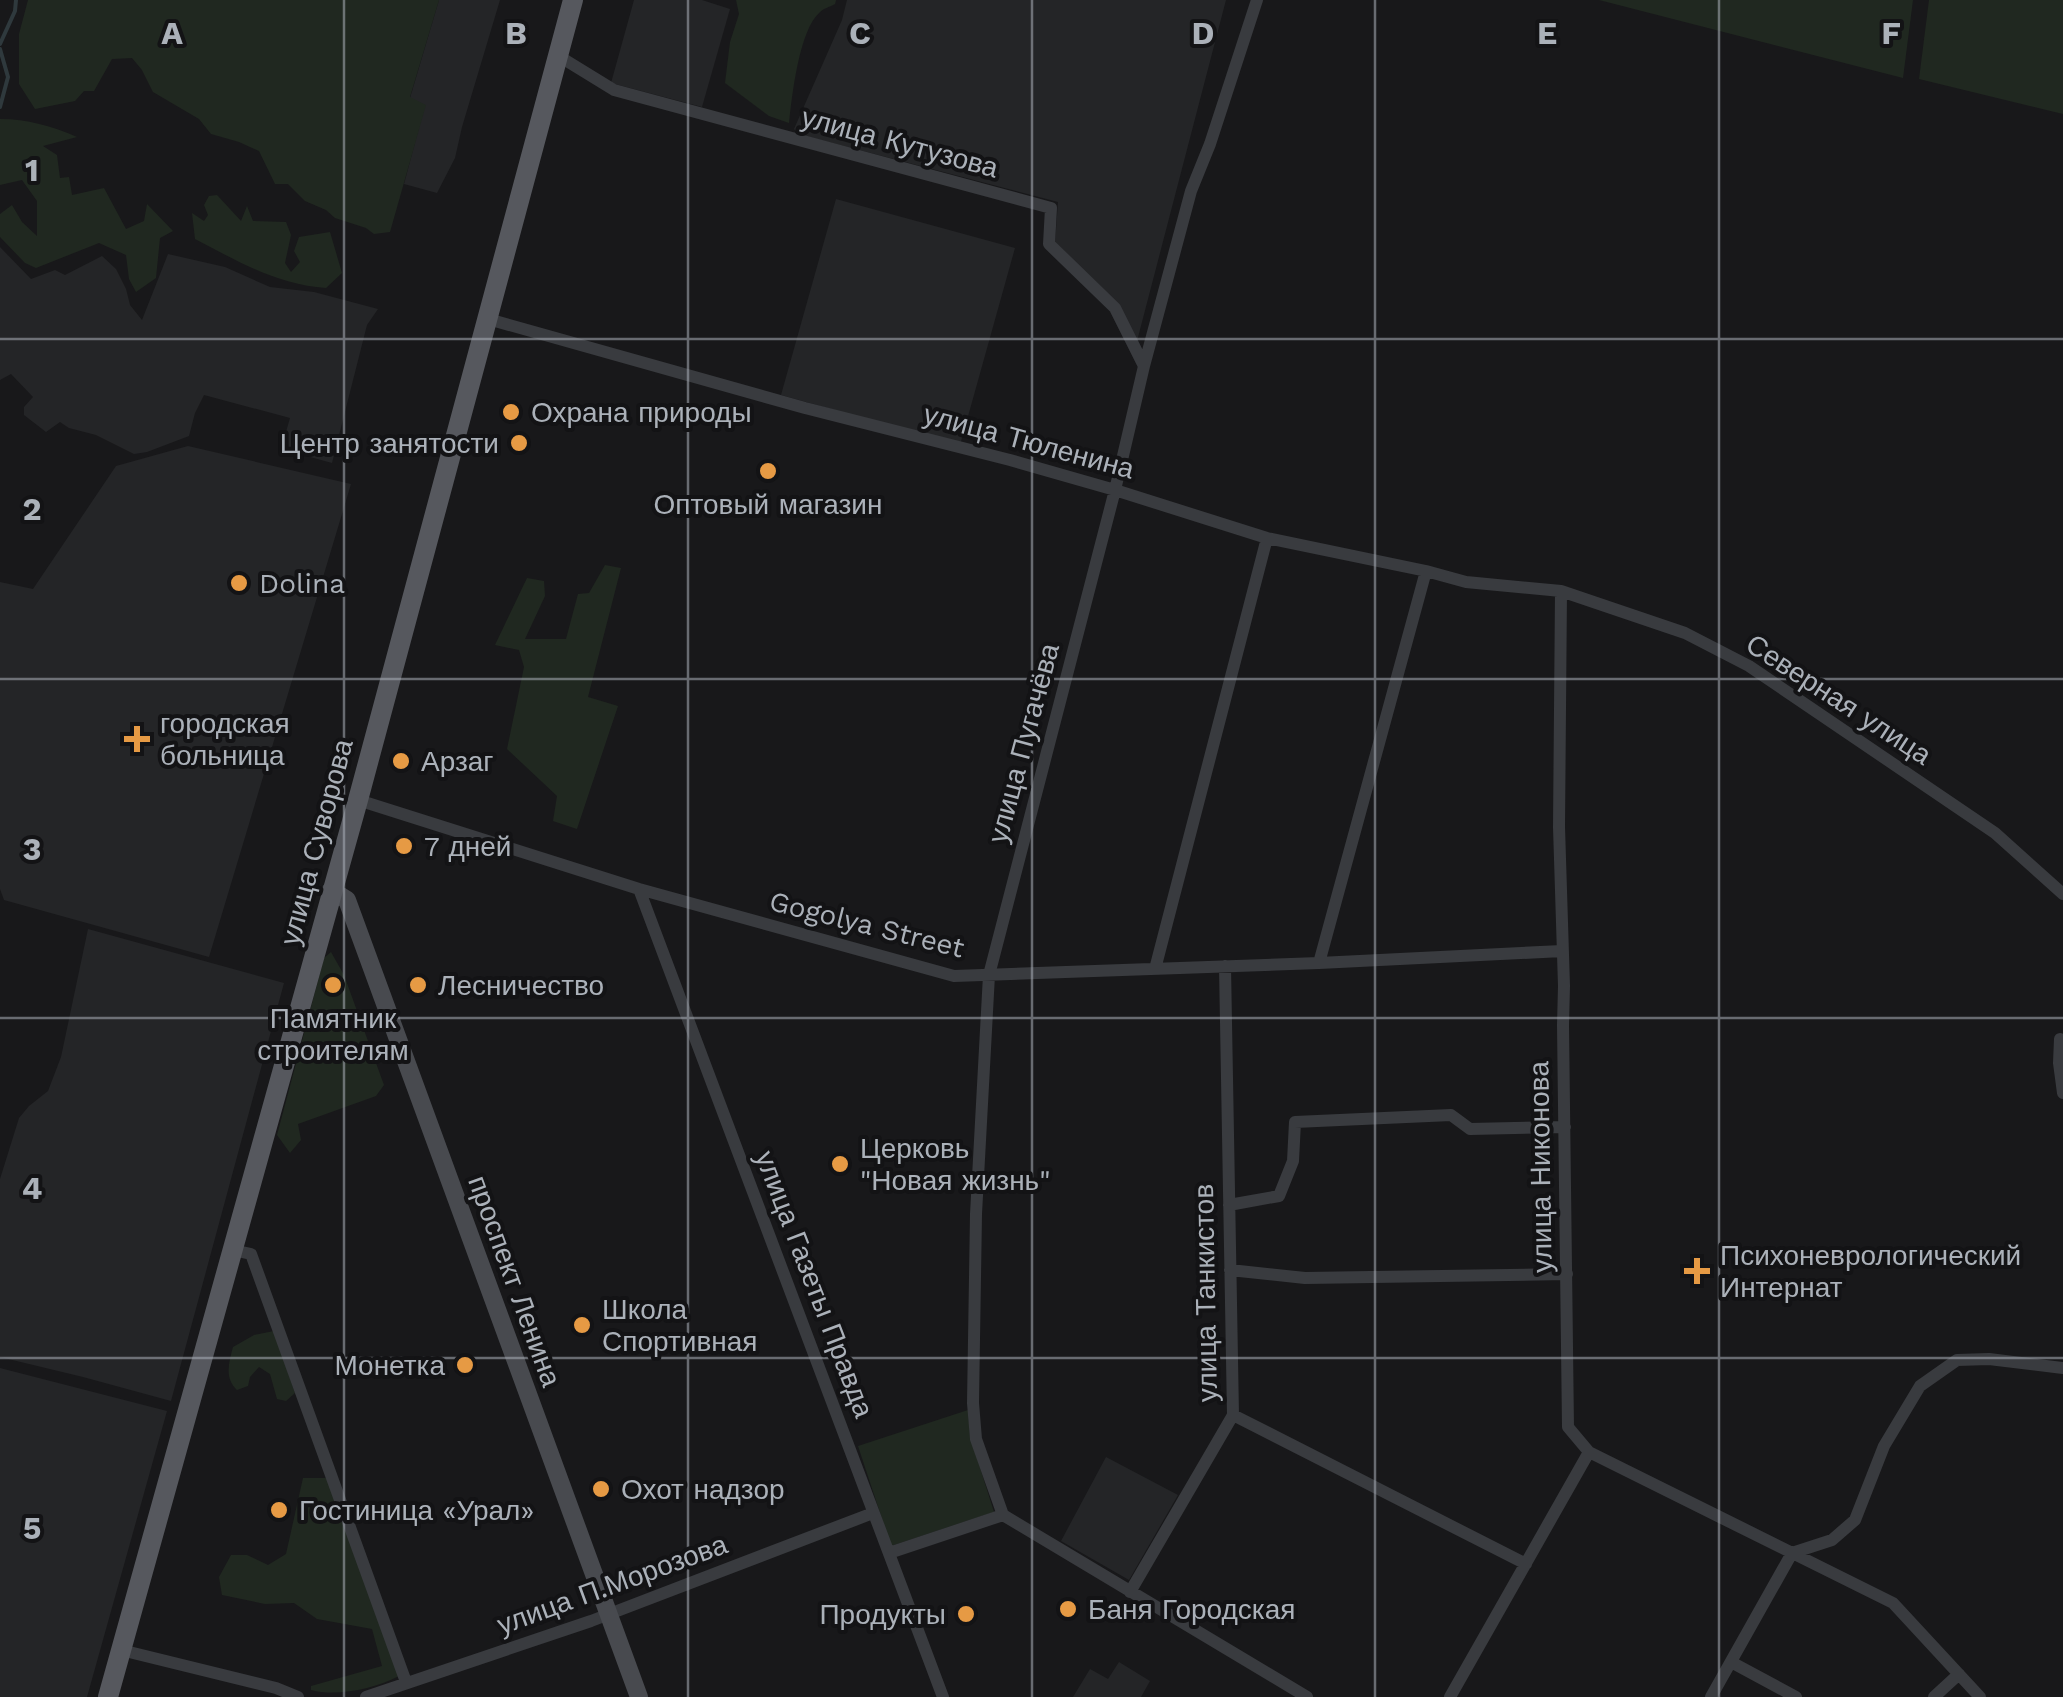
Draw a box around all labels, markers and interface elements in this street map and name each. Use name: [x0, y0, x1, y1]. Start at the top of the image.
text: A: [161, 14, 183, 52]
text: B: [505, 14, 527, 52]
text: C: [849, 14, 871, 52]
text: D: [1192, 14, 1214, 52]
text: E: [1537, 14, 1557, 52]
text: F: [1881, 14, 1901, 52]
street label: улица Кутузова: [798, 100, 1002, 185]
text: 1: [25, 151, 39, 189]
place label: Охрана природы: [531, 396, 752, 429]
street label: улица Тюленина: [920, 397, 1138, 486]
marker: Охрана природы: [500, 401, 522, 423]
place label: Центр занятости: [280, 427, 499, 460]
marker: Центр занятости: [508, 432, 530, 454]
marker: Оптовый магазин: [757, 460, 779, 482]
place label: Оптовый магазин: [654, 488, 882, 521]
text: 2: [22, 490, 42, 528]
place label: Dolina: [259, 567, 345, 600]
marker: Dolina: [228, 572, 250, 594]
street label: Северная улица: [1740, 627, 1938, 772]
street label: улица Пугачёва: [981, 639, 1066, 847]
place label: городская больница: [160, 707, 290, 772]
marker: городская больница: [124, 726, 150, 752]
street label: улица Суворова: [273, 735, 360, 949]
place label: Арзаг: [421, 745, 494, 778]
marker: Арзаг: [390, 750, 412, 772]
text: 3: [23, 830, 41, 868]
place label: 7 дней: [424, 830, 511, 863]
marker: 7 дней: [393, 835, 415, 857]
street label: Gogolya Street: [766, 884, 968, 965]
place label: Лесничество: [438, 969, 604, 1002]
marker: Памятник строителям: [322, 974, 344, 996]
marker: Лесничество: [407, 974, 429, 996]
place label: Памятник строителям: [257, 1002, 409, 1067]
street label: улица Никонова: [1522, 1060, 1559, 1273]
place label: Церковь "Новая жизнь": [860, 1132, 1050, 1197]
street label: улица Газеты Правда: [748, 1146, 881, 1422]
marker: Церковь "Новая жизнь": [829, 1153, 851, 1175]
text: 4: [22, 1169, 42, 1207]
street label: проспект Ленина: [461, 1171, 568, 1392]
street label: улица Танкистов: [1187, 1184, 1224, 1402]
place label: Психоневрологический Интернат: [1720, 1239, 2021, 1304]
marker: Психоневрологический Интернат: [1684, 1258, 1710, 1284]
place label: Школа Спортивная: [602, 1293, 757, 1358]
marker: Школа Спортивная: [571, 1314, 593, 1336]
place label: Монетка: [334, 1349, 445, 1382]
marker: Монетка: [454, 1354, 476, 1376]
place label: Охот надзор: [621, 1473, 785, 1506]
marker: Охот надзор: [590, 1478, 612, 1500]
place label: Гостиница «Урал»: [299, 1494, 534, 1527]
marker: Гостиница «Урал»: [268, 1499, 290, 1521]
text: 5: [23, 1509, 41, 1547]
street label: улица П.Морозова: [493, 1527, 732, 1641]
place label: Баня Городская: [1088, 1593, 1295, 1626]
place label: Продукты: [819, 1598, 946, 1631]
marker: Баня Городская: [1057, 1598, 1079, 1620]
marker: Продукты: [955, 1603, 977, 1625]

